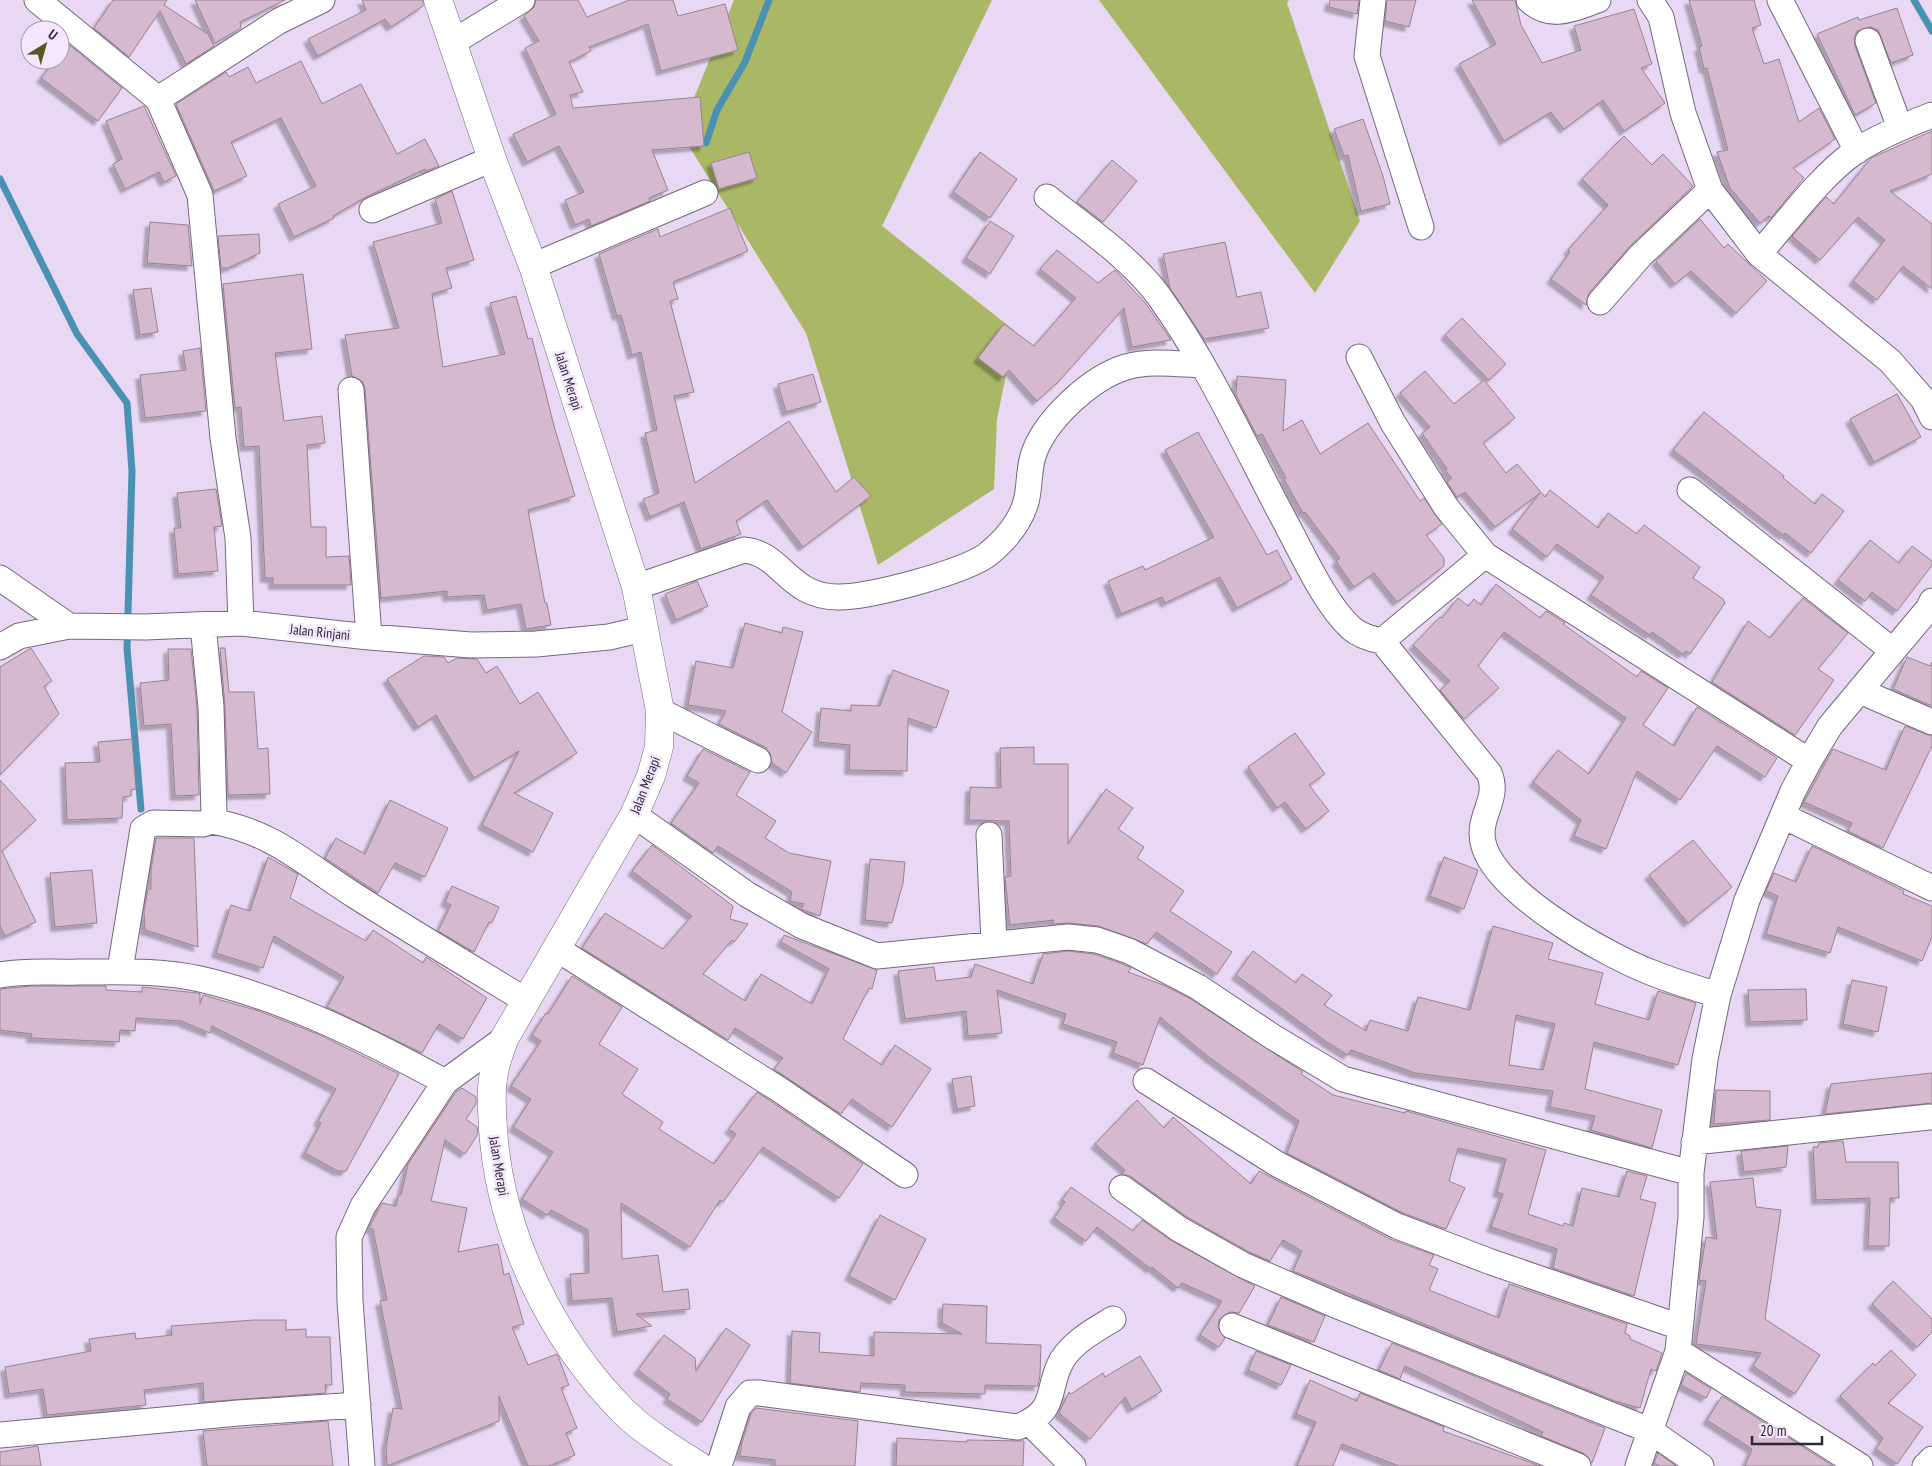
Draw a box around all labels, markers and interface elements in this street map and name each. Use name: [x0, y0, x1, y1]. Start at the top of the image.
north arrow: [20, 20, 70, 70]
text: U: [45, 25, 61, 44]
street label: Jalan Merapi: [551, 349, 587, 412]
street label: Jalan Rinjani: [288, 620, 351, 644]
street label: Jalan Merapi: [625, 754, 664, 817]
street label: Jalan Merapi: [485, 1134, 513, 1197]
scale bar: [1752, 1414, 1822, 1446]
text: 20 m: [1760, 1421, 1786, 1440]

